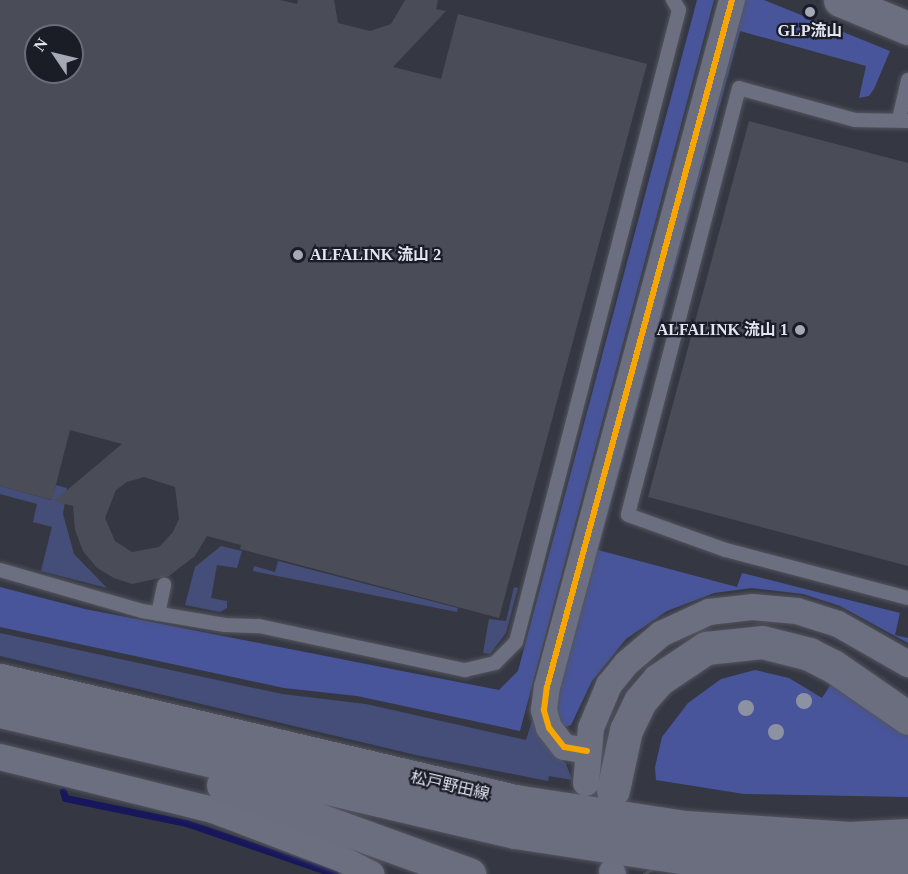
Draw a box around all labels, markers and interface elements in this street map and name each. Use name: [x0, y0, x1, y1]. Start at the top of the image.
marker: GLP流山: [803, 5, 817, 19]
place label: GLP流山: [778, 21, 842, 41]
north arrow: [24, 24, 84, 84]
text: N: [30, 35, 51, 54]
place label: ALFALINK 流山 2: [310, 245, 441, 265]
marker: ALFALINK 流山 2: [291, 248, 305, 262]
place label: ALFALINK 流山 1: [657, 320, 788, 340]
marker: ALFALINK 流山 1: [793, 323, 807, 337]
street label: 松戸野田線: [409, 768, 491, 804]

